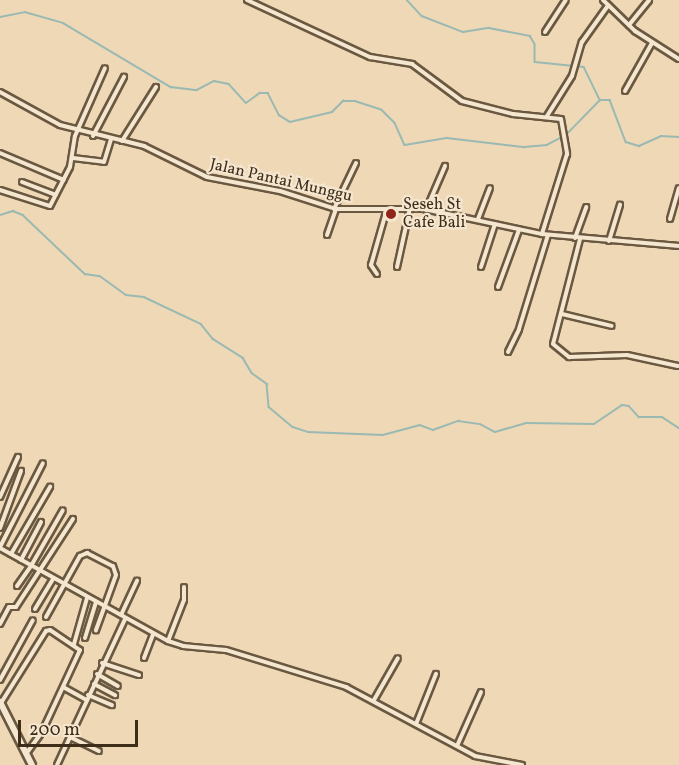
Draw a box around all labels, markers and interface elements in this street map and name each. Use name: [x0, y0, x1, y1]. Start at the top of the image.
street label: Jalan Pantai Munggu: [208, 155, 354, 207]
place label: Seseh St Cafe Bali: [403, 195, 465, 233]
marker: Seseh St Cafe Bali: [384, 207, 398, 221]
scale bar: [21, 708, 141, 746]
text: 200 m: [29, 718, 80, 743]

